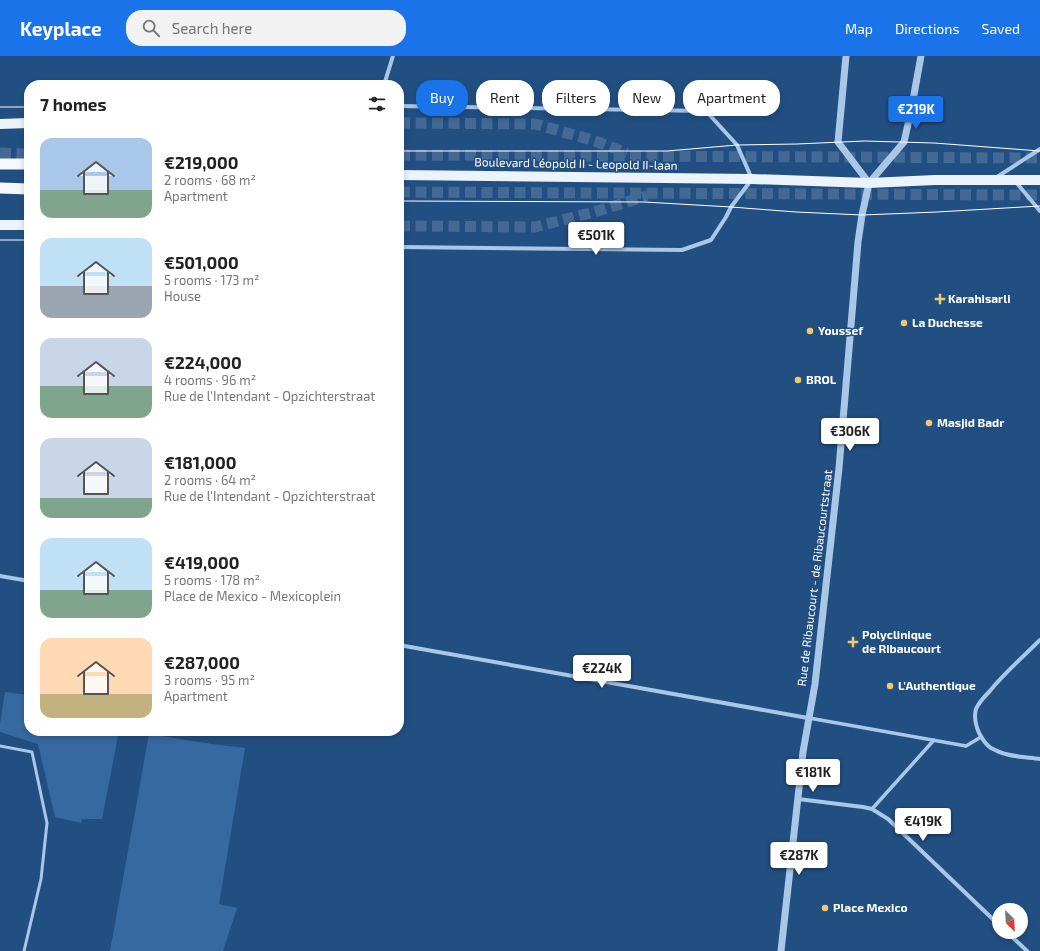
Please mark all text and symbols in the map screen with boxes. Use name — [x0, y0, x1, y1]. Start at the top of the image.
search box — [126, 10, 406, 46]
text: Keyplace — [20, 17, 102, 40]
icon: search — [140, 17, 162, 39]
text: Search here — [172, 19, 252, 37]
text: Map — [845, 20, 873, 37]
text: Directions — [895, 20, 960, 37]
text: Saved — [982, 20, 1020, 37]
chip: Buy — [416, 80, 468, 116]
chip: Rent — [476, 80, 534, 116]
chip: Filters — [542, 80, 610, 116]
chip: New — [618, 80, 675, 116]
chip: Apartment — [683, 80, 780, 116]
icon: filters — [366, 93, 388, 115]
text: 7 homes — [40, 94, 107, 114]
pin: €219K — [888, 96, 944, 130]
text: €219K — [897, 101, 935, 117]
text: €219,000 — [164, 152, 238, 172]
icon: home — [72, 154, 120, 202]
street label: Boulevard Léopold II - Leopold II-laan — [474, 154, 678, 172]
text: 2 rooms · 68 m² — [164, 172, 256, 188]
text: Apartment — [164, 188, 228, 204]
pin: €501K — [568, 222, 624, 256]
text: €501K — [577, 227, 615, 243]
text: €501,000 — [164, 252, 239, 272]
icon: home — [72, 254, 120, 302]
text: 5 rooms · 173 m² — [164, 272, 259, 288]
text: House — [164, 288, 201, 304]
place label: Karahisarli — [948, 291, 1011, 305]
marker: Karahisarli — [935, 294, 945, 304]
place label: La Duchesse — [912, 315, 983, 329]
marker: La Duchesse — [899, 318, 909, 328]
place label: Youssef — [818, 323, 864, 337]
marker: Youssef — [805, 326, 815, 336]
text: €224,000 — [164, 352, 242, 372]
icon: home — [72, 354, 120, 402]
text: 4 rooms · 96 m² — [164, 372, 256, 388]
place label: BROL — [806, 372, 837, 386]
marker: BROL — [793, 375, 803, 385]
text: Rue de l'Intendant - Opzichterstraat — [164, 388, 375, 404]
place label: Masjid Badr — [937, 415, 1004, 430]
pin: €306K — [822, 418, 878, 452]
marker: Masjid Badr — [924, 418, 934, 428]
text: €306K — [830, 423, 870, 439]
text: €181,000 — [164, 452, 237, 472]
icon: home — [72, 454, 120, 502]
street label: Rue de Ribaucourt - de Ribaucourtstraat — [794, 468, 834, 687]
text: 2 rooms · 64 m² — [164, 472, 256, 488]
text: Rue de l'Intendant - Opzichterstraat — [164, 488, 375, 504]
text: €419,000 — [164, 552, 239, 572]
icon: home — [72, 554, 120, 602]
text: 5 rooms · 178 m² — [164, 572, 260, 588]
text: Place de Mexico - Mexicoplein — [164, 588, 341, 604]
place label: Polyclinique de Ribaucourt — [862, 627, 941, 655]
marker: Polyclinique de Ribaucourt — [847, 636, 859, 648]
text: €287,000 — [164, 652, 240, 672]
icon: home — [72, 654, 120, 702]
pin: €224K — [574, 655, 630, 689]
text: €224K — [582, 660, 622, 676]
text: 3 rooms · 95 m² — [164, 672, 255, 688]
place label: L'Authentique — [898, 678, 976, 692]
marker: L'Authentique — [885, 681, 895, 691]
text: Apartment — [164, 688, 228, 704]
pin: €181K — [785, 759, 841, 793]
text: €181K — [795, 764, 831, 780]
pin: €419K — [895, 808, 951, 842]
text: €419K — [904, 813, 942, 829]
pin: €287K — [771, 842, 827, 876]
text: €287K — [779, 847, 819, 863]
place label: Place Mexico — [833, 900, 908, 914]
marker: Place Mexico — [820, 903, 830, 913]
north arrow — [992, 903, 1028, 939]
map controls — [992, 903, 1028, 939]

